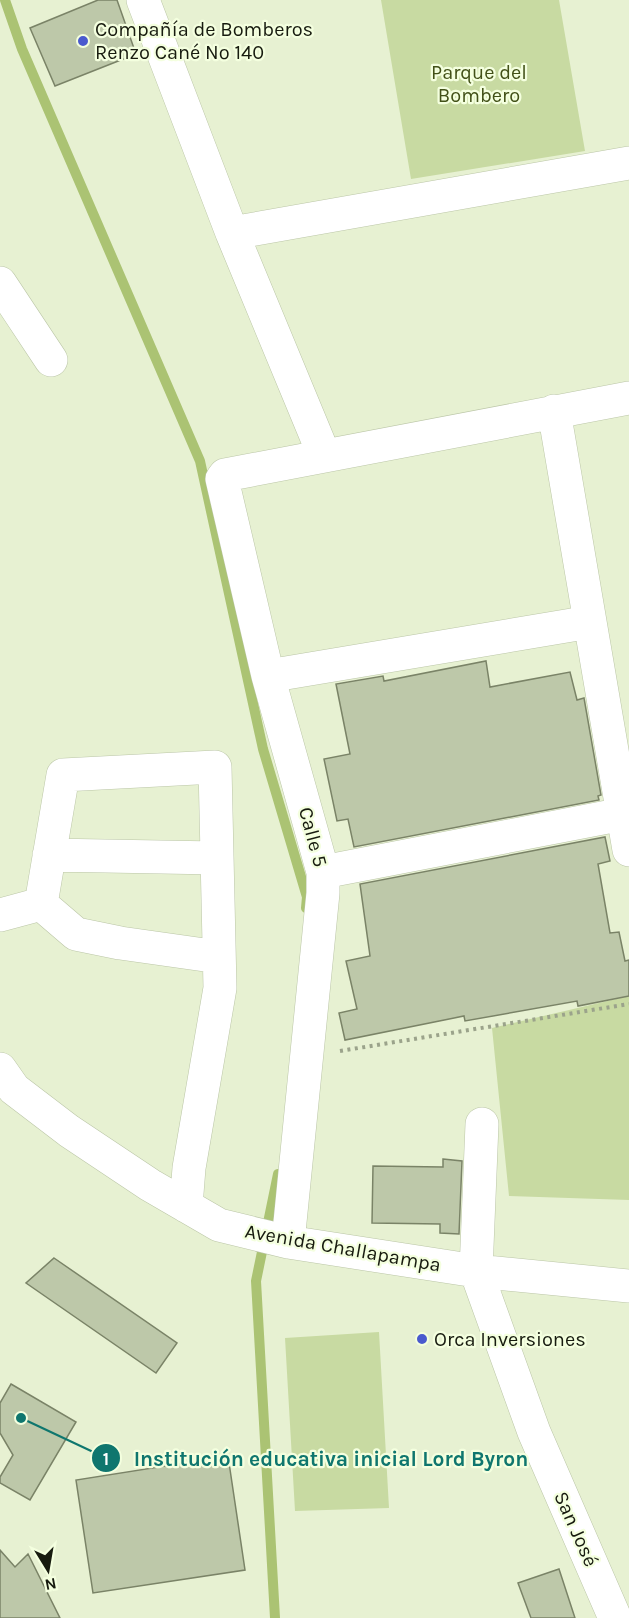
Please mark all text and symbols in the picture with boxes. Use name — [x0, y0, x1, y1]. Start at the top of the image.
place label: Compañía de Bomberos Renzo Cané Nº 140 — [95, 18, 313, 64]
marker: Compañía de Bomberos Renzo Cané Nº 140 — [76, 34, 90, 48]
park label: Parque del Bombero — [431, 61, 527, 107]
street label: Calle 5 — [294, 805, 332, 869]
street label: Avenida Challapampa — [243, 1219, 443, 1277]
place label: Orca Inversiones — [434, 1328, 586, 1351]
marker: Orca Inversiones — [415, 1332, 429, 1346]
callout: Institución educativa inicial Lord Byron — [91, 1439, 540, 1478]
text: Institución educativa inicial Lord Byron — [134, 1447, 528, 1471]
text: 1 — [103, 1448, 109, 1470]
street label: San José — [549, 1488, 603, 1570]
north arrow — [18, 1540, 78, 1600]
text: N — [43, 1574, 58, 1595]

